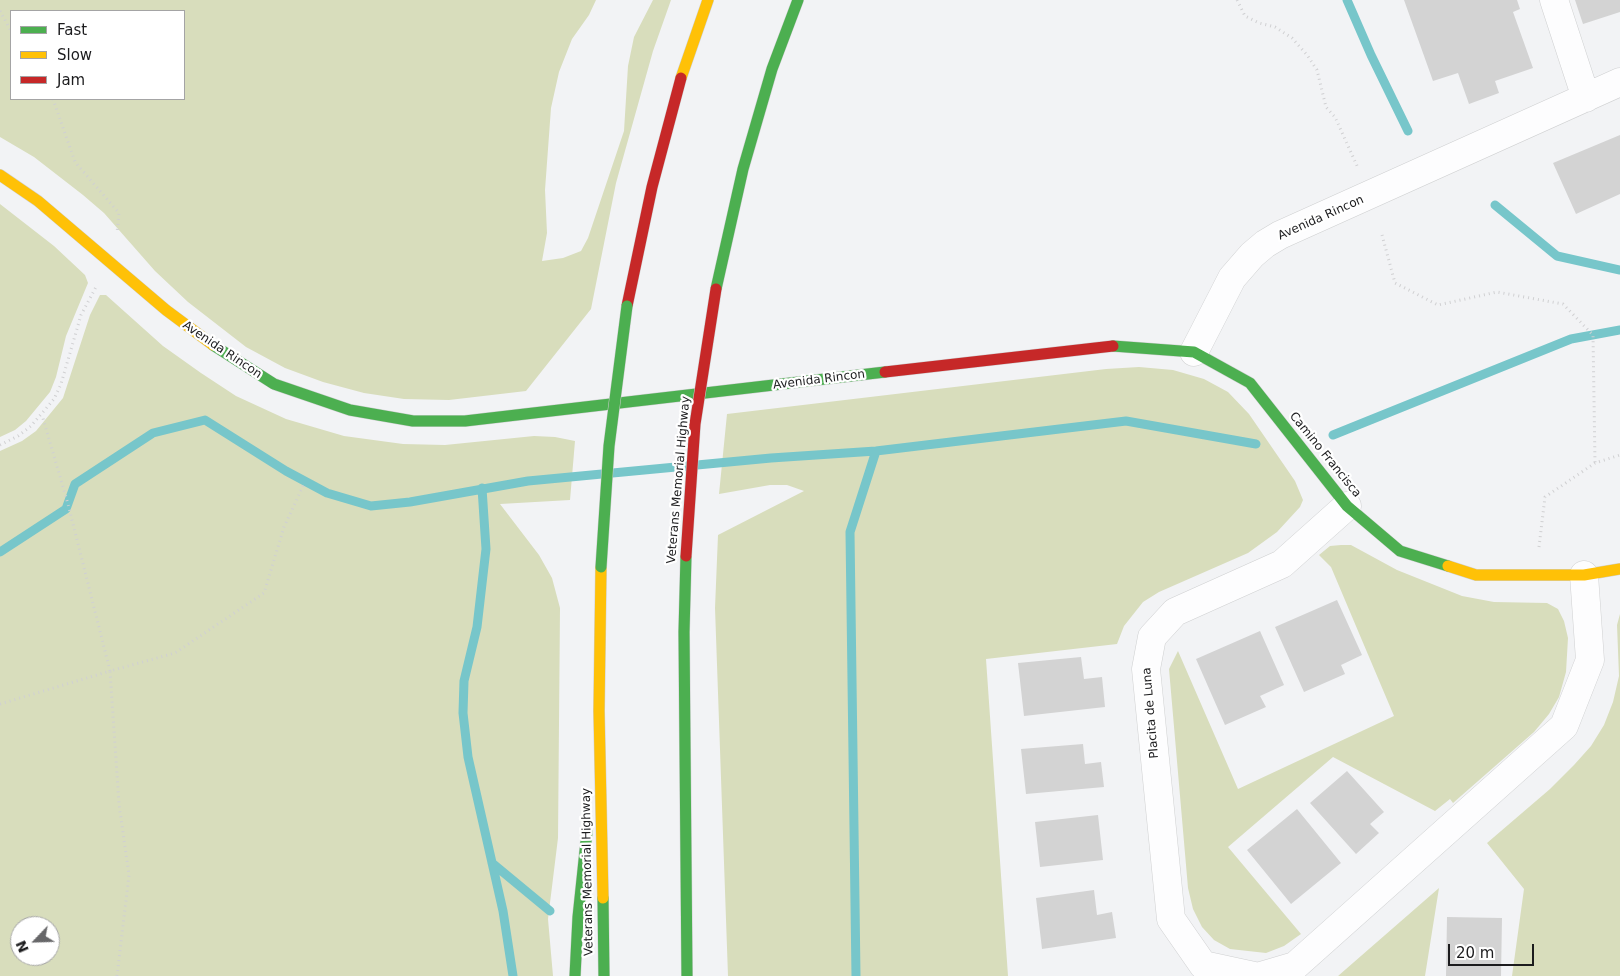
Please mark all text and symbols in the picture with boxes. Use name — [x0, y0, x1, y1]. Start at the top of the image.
legend — [10, 10, 185, 100]
text: Fast — [57, 21, 87, 39]
text: Slow — [57, 46, 92, 64]
text: Jam — [57, 71, 85, 89]
street label: Avenida Rincon — [1276, 193, 1366, 243]
street label: Avenida Rincon — [180, 318, 264, 382]
street label: Avenida Rincon — [772, 367, 866, 393]
street label: Veterans Memorial Highway — [665, 396, 693, 564]
street label: Camino Francisca — [1286, 409, 1364, 501]
street label: Placita de Luna — [1140, 667, 1162, 759]
street label: Veterans Memorial Highway — [579, 788, 597, 956]
north arrow — [10, 916, 60, 966]
scale bar — [1450, 934, 1536, 966]
text: N — [13, 938, 32, 955]
text: 20 m — [1456, 944, 1494, 962]

